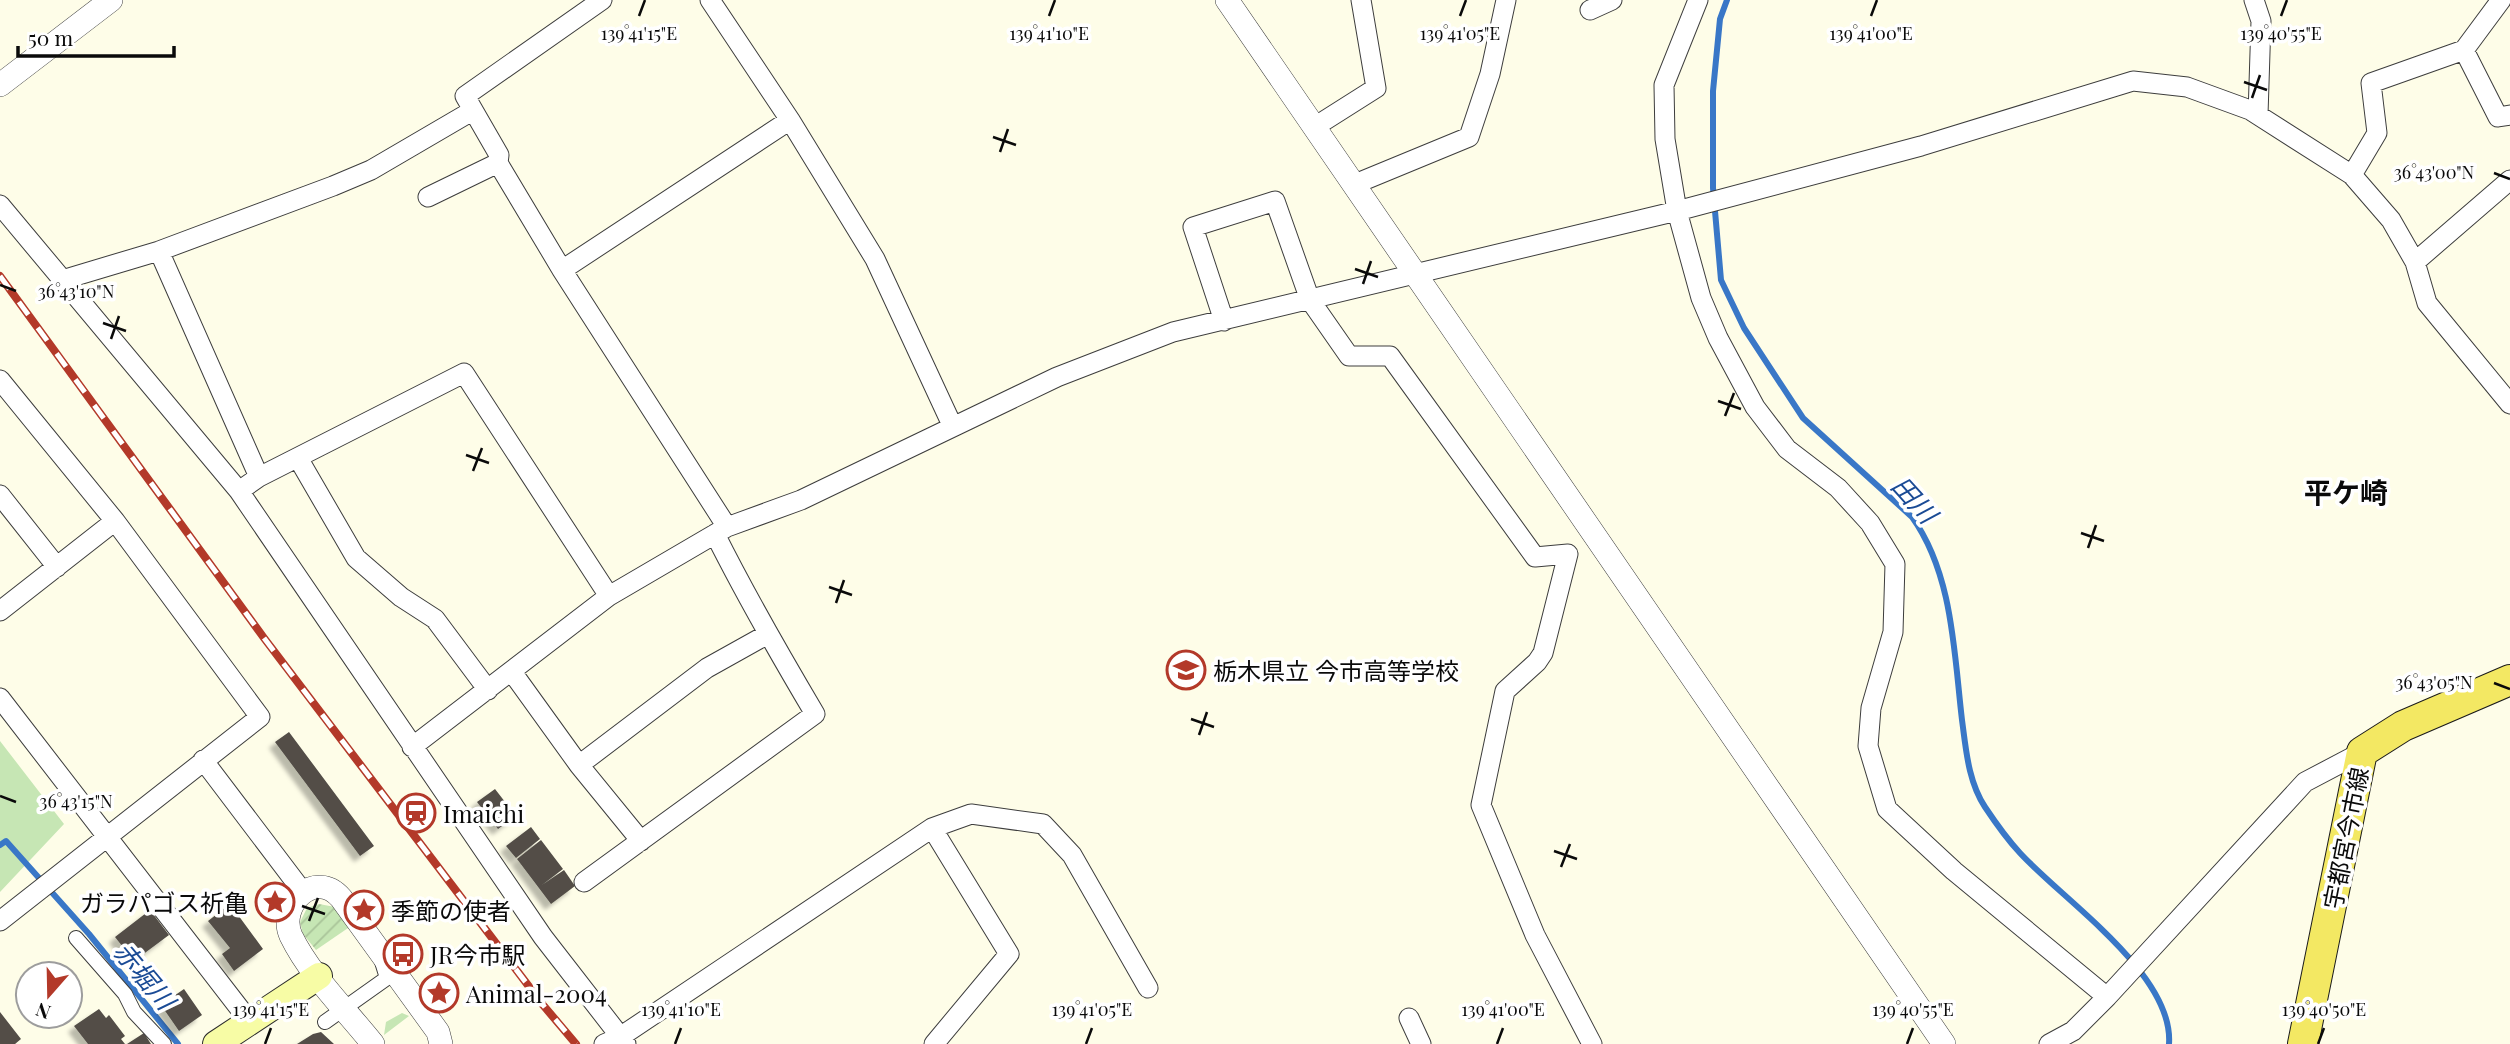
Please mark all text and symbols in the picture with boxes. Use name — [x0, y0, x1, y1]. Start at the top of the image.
scale bar — [18, 14, 173, 58]
text: 139°41'15"E — [601, 21, 677, 45]
text: 139°41'10"E — [1009, 21, 1089, 45]
text: 139°41'05"E — [1420, 21, 1500, 45]
text: 139°41'00"E — [1829, 21, 1913, 45]
text: 139°40'55"E — [2240, 21, 2322, 45]
text: 50 m — [28, 23, 74, 51]
text: 36°43'00"N — [2394, 160, 2475, 184]
text: 36°43'10"N — [38, 279, 115, 303]
water label: 田川 — [1885, 468, 1947, 532]
district label: 平ケ崎 — [2304, 473, 2388, 510]
school or university icon: 栃木県立 今市高等学校 — [1165, 649, 1207, 691]
place label: 栃木県立 今市高等学校 — [1213, 654, 1459, 686]
text: 36°43'05"N — [2395, 670, 2473, 694]
street label: 宇都宮今市線 — [2316, 764, 2374, 912]
text: 36°43'15"N — [39, 789, 113, 813]
station icon: Imaichi — [395, 792, 437, 834]
place label: Imaichi — [443, 797, 524, 829]
place icon: ガラパゴス祈亀 — [254, 881, 296, 923]
place label: ガラパゴス祈亀 — [80, 886, 248, 918]
place icon: 季節の使者 — [343, 889, 385, 931]
place label: 季節の使者 — [391, 894, 511, 926]
bus stop icon: JR今市駅 — [382, 933, 424, 975]
water label: 赤堀川 — [107, 934, 185, 1018]
place label: JR今市駅 — [429, 938, 525, 970]
north arrow — [14, 960, 84, 1030]
place icon: Animal-2004 — [418, 972, 460, 1014]
place label: Animal-2004 — [465, 977, 607, 1009]
text: N — [32, 997, 54, 1026]
text: 139°41'15"E — [233, 997, 309, 1021]
text: 139°41'10"E — [641, 997, 721, 1021]
text: 139°41'05"E — [1052, 997, 1132, 1021]
text: 139°41'00"E — [1461, 997, 1545, 1021]
text: 139°40'55"E — [1872, 997, 1954, 1021]
text: 139°40'50"E — [2282, 997, 2366, 1021]

